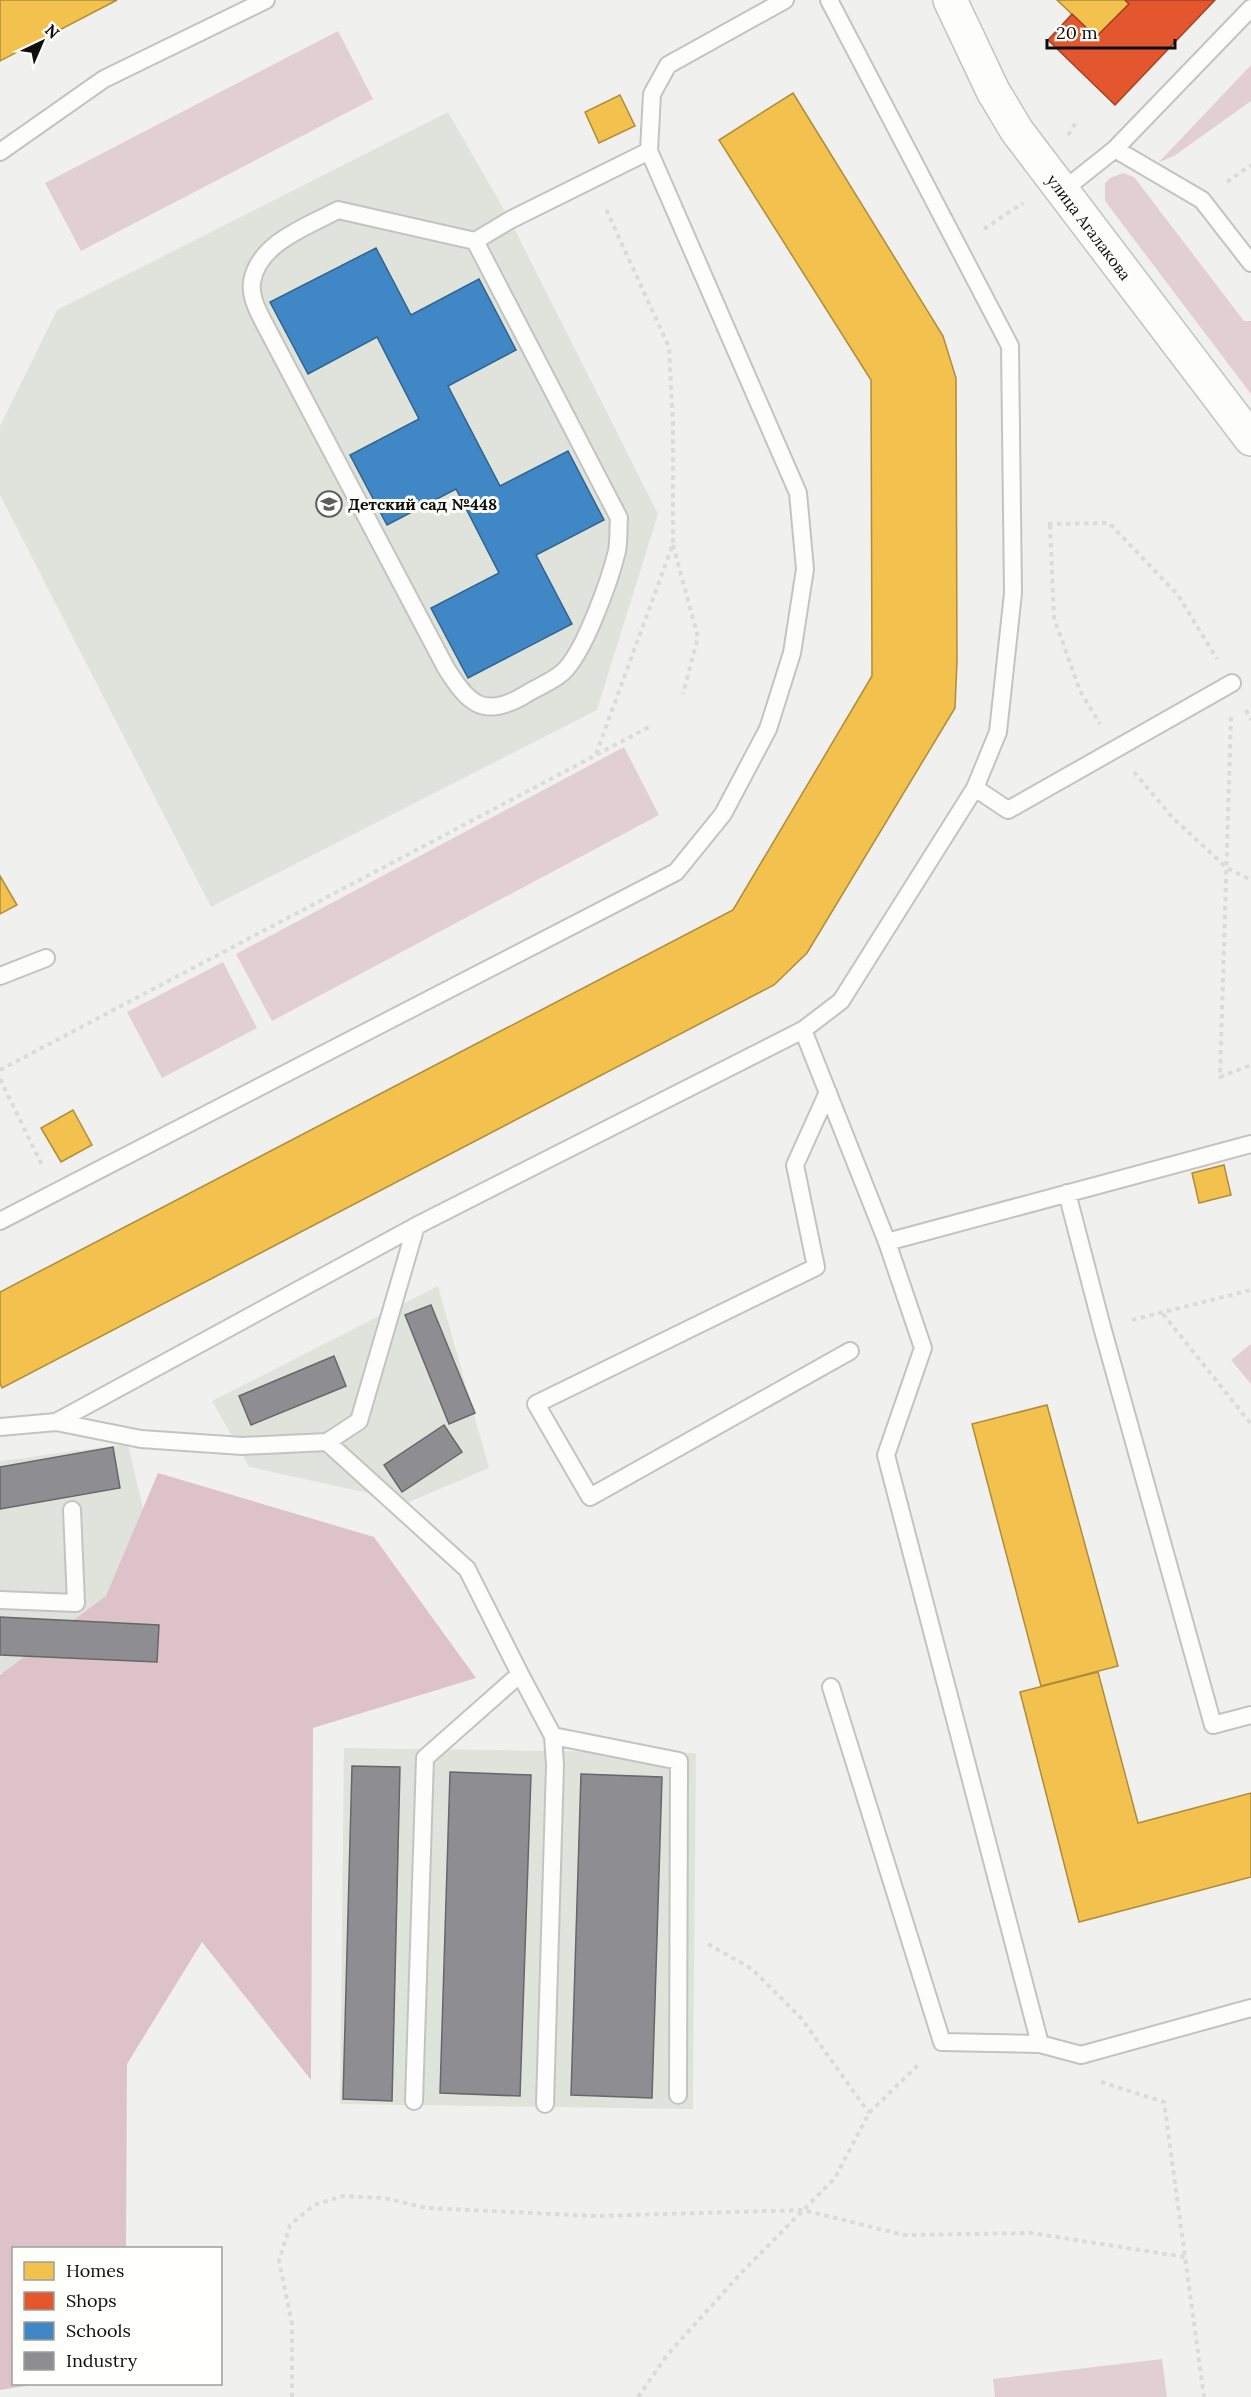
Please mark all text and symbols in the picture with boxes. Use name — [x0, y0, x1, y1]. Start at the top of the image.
north arrow — [12, 12, 72, 72]
scale bar — [1047, 12, 1174, 50]
text: N — [41, 20, 64, 43]
text: 20 m — [1056, 21, 1098, 44]
street label: улица Агалакова — [1043, 170, 1135, 284]
school or university icon: Детский сад №448 — [314, 489, 344, 519]
place label: Детский сад №448 — [348, 494, 497, 514]
legend — [12, 2247, 222, 2385]
text: Homes — [66, 2259, 124, 2282]
text: Shops — [66, 2289, 117, 2312]
text: Schools — [66, 2319, 131, 2342]
text: Industry — [66, 2349, 138, 2372]

